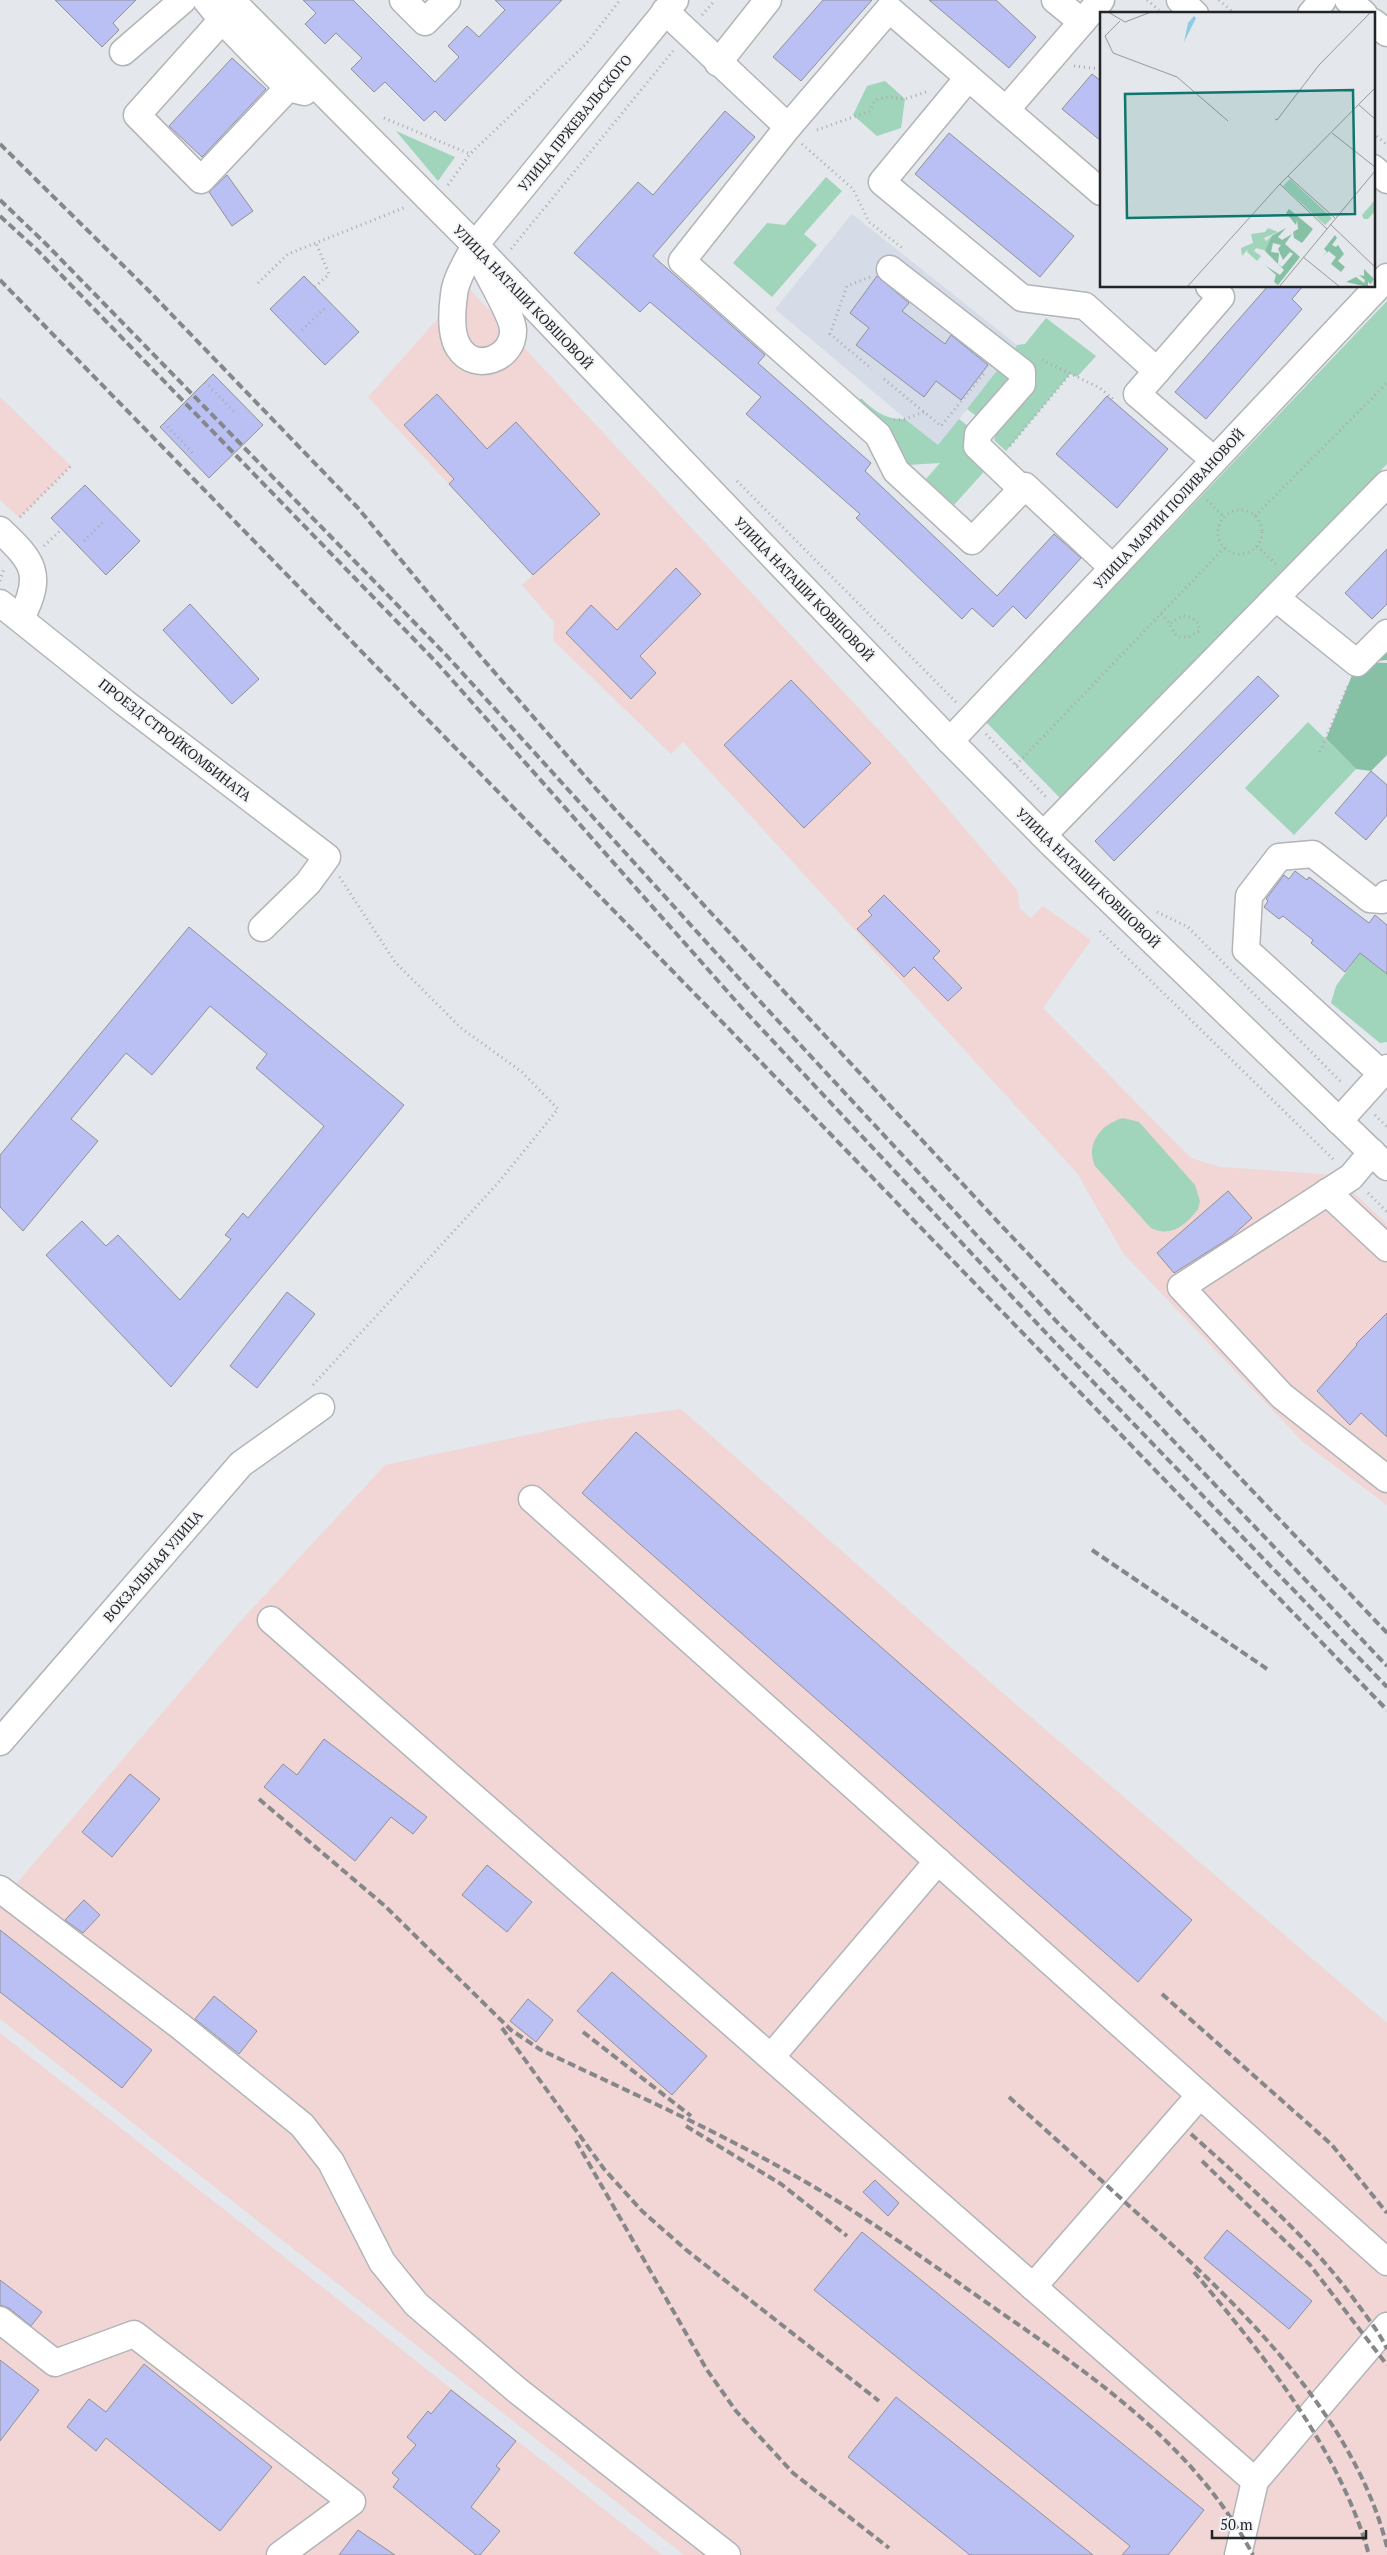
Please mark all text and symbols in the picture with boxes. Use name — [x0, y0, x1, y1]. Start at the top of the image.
inset map — [1100, 12, 1374, 288]
street label: УЛИЦА ПРЖЕВАЛЬСКОГО — [513, 50, 636, 195]
street label: УЛИЦА НАТАШИ КОВШОВОЙ — [449, 220, 598, 373]
street label: УЛИЦА МАРИИ ПОЛИВАНОВОЙ — [1089, 424, 1248, 593]
street label: УЛИЦА НАТАШИ КОВШОВОЙ — [730, 512, 879, 665]
street label: ПРОЕЗД СТРОЙКОМБИНАТА — [95, 674, 256, 806]
street label: УЛИЦА НАТАШИ КОВШОВОЙ — [1012, 803, 1165, 952]
street label: ВОКЗАЛЬНАЯ УЛИЦА — [99, 1505, 207, 1626]
scale bar — [1212, 2508, 1366, 2540]
text: 50 m — [1220, 2514, 1253, 2534]

